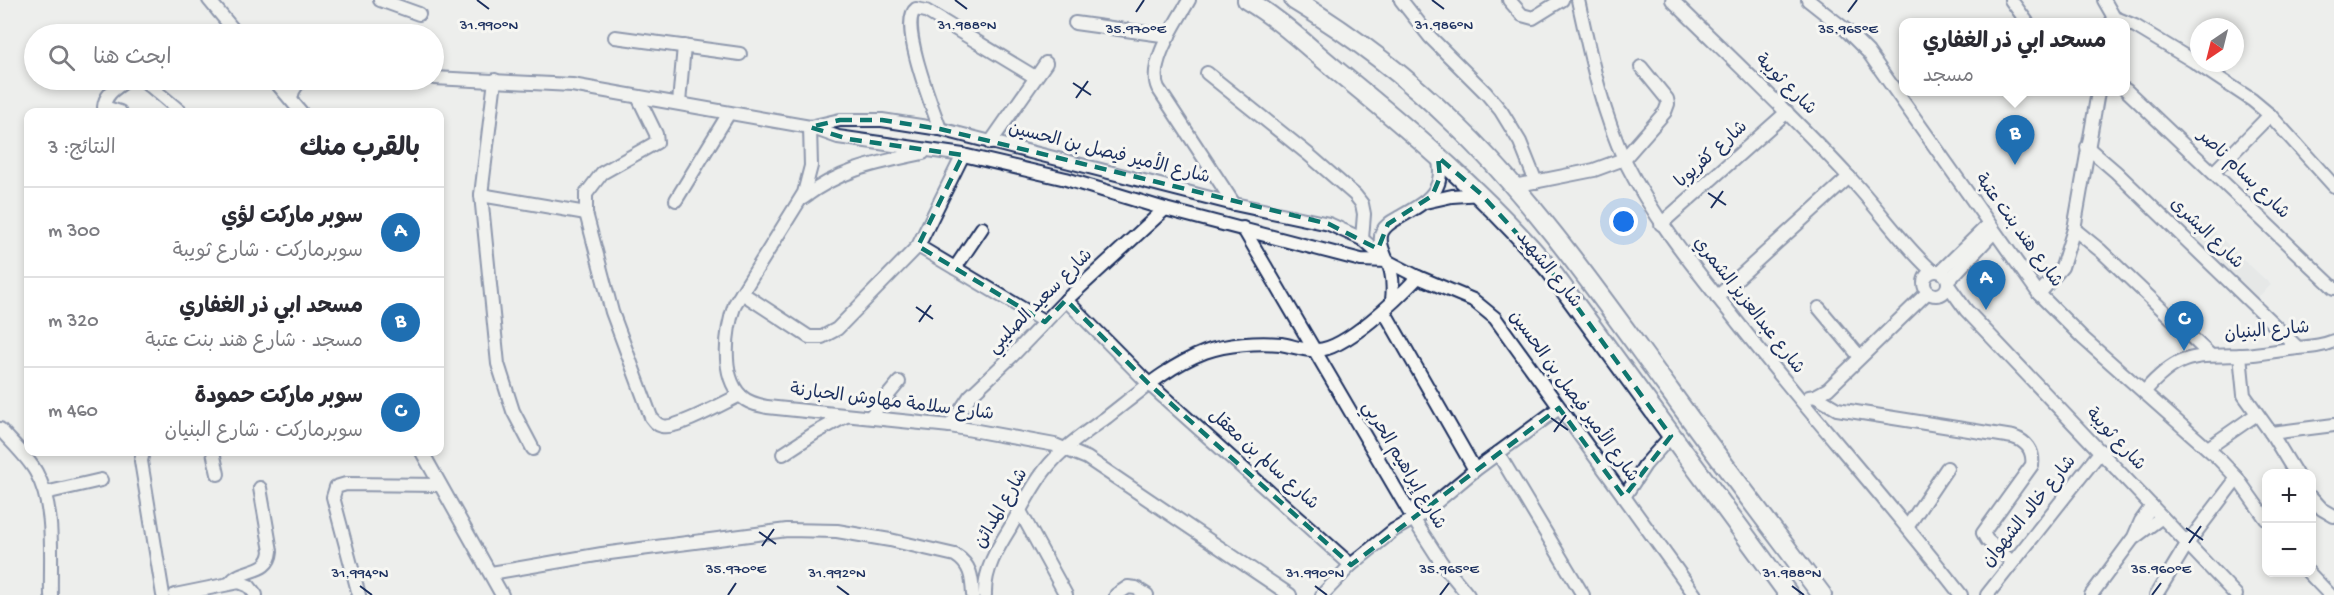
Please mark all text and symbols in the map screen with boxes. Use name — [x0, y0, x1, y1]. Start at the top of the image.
text: 31.990°N — [459, 17, 519, 35]
text: 31.988°N — [936, 17, 997, 35]
text: 31.986°N — [1414, 17, 1473, 35]
popup — [1899, 18, 2130, 96]
north arrow — [2190, 18, 2244, 72]
text: 35.970°E — [1105, 21, 1167, 39]
text: 35.965°E — [1817, 21, 1878, 39]
search box — [24, 24, 444, 90]
text: مسحد ابي ذر الغفاري — [1923, 30, 2106, 56]
icon: search — [45, 41, 78, 74]
text: ابحث هنا — [93, 46, 172, 72]
street label: شارع ثويبة — [1750, 50, 1820, 120]
text: مسجد — [1923, 66, 1974, 89]
street label: شارع الأمير فيصل بن الحسين — [1006, 115, 1213, 189]
pin: B — [1996, 116, 2034, 165]
street label: شارع كفريوبا — [1671, 117, 1753, 193]
street label: شارع بسام ناصر — [2191, 125, 2293, 225]
text: بالقرب منك — [300, 135, 420, 166]
text: النتائج: 3 — [48, 138, 116, 161]
street label: شارع هند بنت عتبة — [1970, 170, 2066, 292]
street label: شارع البشرى — [2165, 194, 2247, 274]
text: سوبر ماركت لؤي — [221, 205, 363, 231]
your location — [1609, 207, 1638, 236]
text: 300 m — [48, 221, 100, 244]
text: A — [395, 221, 406, 244]
street label: شارع الشهيد — [1511, 227, 1585, 313]
street label: شارع عبدالعزيز الشمري — [1688, 233, 1808, 379]
text: سوبرماركت · شارع ثويبة — [173, 241, 363, 264]
street label: شارع سعيد الصليبي — [984, 245, 1100, 361]
pin: A — [1966, 260, 2006, 310]
text: مسحد ابي ذر الغفاري — [179, 295, 363, 321]
pin: C — [2164, 302, 2204, 351]
street label: شارع الأمير فيصل بن الحسين — [1504, 305, 1646, 487]
text: 320 m — [48, 311, 99, 334]
text: B — [395, 311, 406, 334]
street label: شارع البنيان — [2224, 318, 2310, 346]
text: مسجد · شارع هند بنت عتبة — [145, 331, 363, 354]
street label: شارع سلامة مهاوش الحبارنة — [789, 380, 995, 426]
text: سوبر ماركت حمودة — [194, 385, 363, 411]
street label: شارع إبراهيم الحربي — [1354, 398, 1450, 535]
text: 460 m — [48, 401, 98, 424]
text: C — [395, 401, 406, 424]
street label: شارع ثويبة — [2081, 404, 2149, 476]
street label: شارع سالم بن معقل — [1203, 405, 1322, 516]
text: سوبرماركت · شارع البنيان — [165, 421, 363, 444]
street label: شارع خالد الشهوان — [1979, 452, 2081, 572]
street label: شارع المدائن — [971, 465, 1033, 553]
map controls — [2262, 469, 2316, 577]
button: + — [2262, 469, 2316, 523]
button: − — [2262, 523, 2316, 577]
text: 35.970°E — [705, 561, 767, 579]
text: 35.965°E — [1418, 561, 1479, 579]
text: 35.960°E — [2130, 561, 2192, 579]
text: 31.994°N — [330, 565, 389, 583]
text: 31.992°N — [807, 565, 866, 583]
text: 31.990°N — [1285, 565, 1345, 583]
text: 31.988°N — [1761, 565, 1822, 583]

